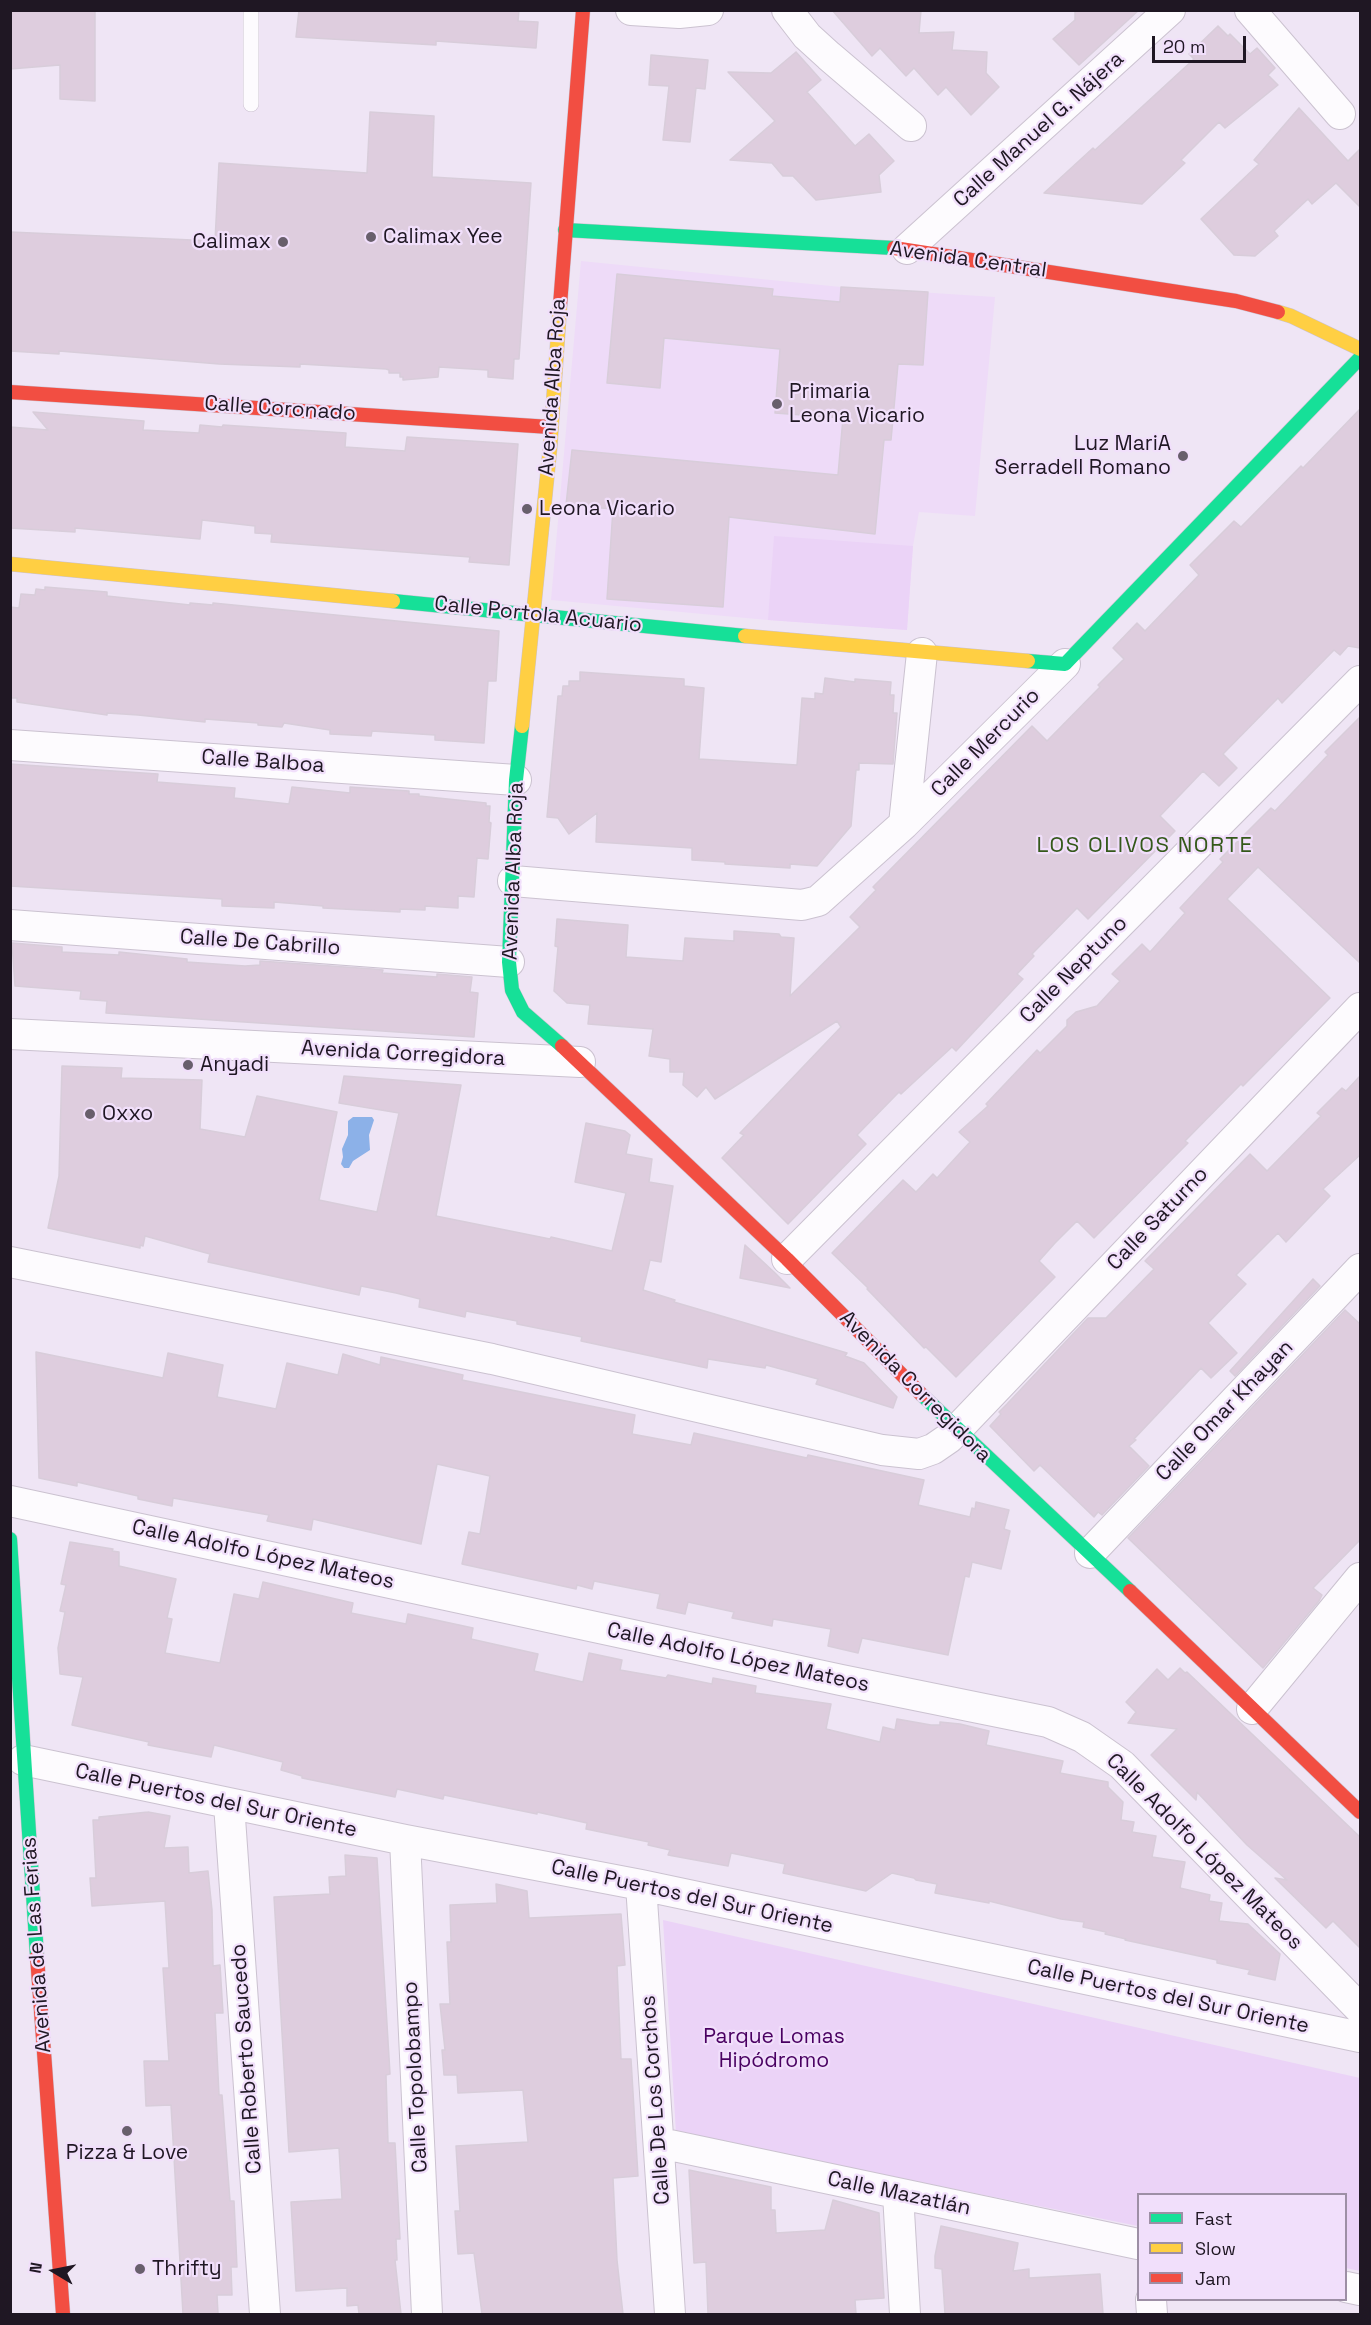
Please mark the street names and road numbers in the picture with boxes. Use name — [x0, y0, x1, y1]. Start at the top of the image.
street label: Calle Manuel G. Nájera — [949, 47, 1129, 213]
street label: Avenida Central — [888, 237, 1048, 283]
street label: Avenida Alba Roja — [534, 297, 572, 477]
street label: Calle Coronado — [203, 391, 357, 427]
street label: Calle Portola Acuario — [433, 592, 643, 638]
street label: Calle Mercurio — [926, 683, 1046, 803]
street label: Calle Balboa — [201, 745, 325, 779]
street label: Avenida Alba Roja — [498, 782, 530, 960]
street label: Calle Neptuno — [1015, 911, 1133, 1029]
street label: Calle De Cabrillo — [179, 925, 341, 961]
street label: Avenida Corregidora — [300, 1036, 506, 1072]
street label: Calle Saturno — [1102, 1162, 1214, 1276]
street label: Avenida Corregidora — [834, 1306, 996, 1468]
street label: Calle Omar Khayan — [1151, 1335, 1299, 1487]
street label: Calle Adolfo López Mateos — [130, 1515, 396, 1595]
street label: Calle Adolfo López Mateos — [605, 1618, 871, 1698]
street label: Calle Adolfo López Mateos — [1101, 1749, 1307, 1955]
street label: Calle Puertos del Sur Oriente — [73, 1759, 359, 1843]
street label: Avenida de Las Ferias — [17, 1836, 57, 2054]
street label: Calle Puertos del Sur Oriente — [549, 1855, 835, 1939]
street label: Calle Roberto Saucedo — [226, 1943, 268, 2175]
street label: Calle Puertos del Sur Oriente — [1025, 1955, 1311, 2039]
street label: Calle Topolobampo — [398, 1981, 434, 2173]
street label: Calle De Los Corchos — [636, 1995, 676, 2205]
street label: Calle Mazatlán — [825, 2167, 973, 2221]

